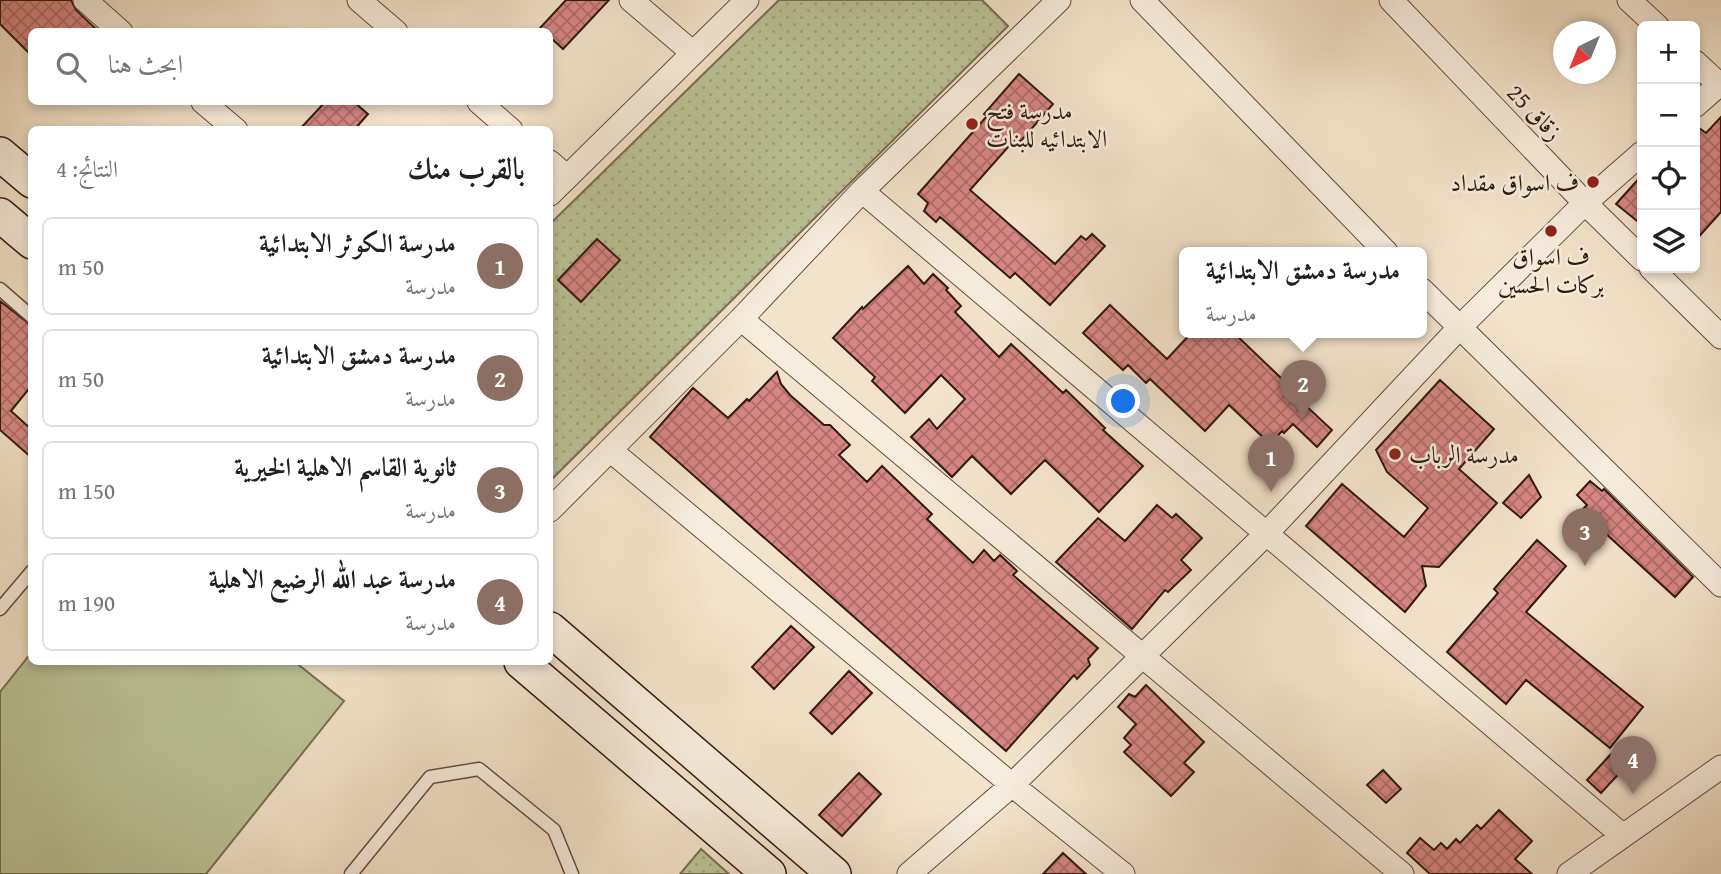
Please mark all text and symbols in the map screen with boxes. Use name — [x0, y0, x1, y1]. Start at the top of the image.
north arrow — [1553, 21, 1616, 84]
map controls — [1637, 21, 1700, 273]
button: + — [1637, 21, 1700, 84]
search box — [28, 28, 553, 105]
text: ابحث هنا — [108, 44, 183, 83]
icon: search — [52, 48, 90, 86]
street label: زقاق 25 — [1499, 76, 1571, 148]
button: − — [1637, 84, 1700, 147]
place label: مدرسة فتح الابتدائيه للبنات — [986, 93, 1107, 156]
marker: مدرسة فتح الابتدائيه للبنات — [964, 116, 980, 132]
text: بالقرب منك — [408, 146, 525, 190]
button: locate — [1637, 147, 1700, 210]
text: النتائج: 4 — [56, 152, 118, 185]
place label: ف اسواق مقداد — [1450, 165, 1579, 200]
marker: ف اسواق مقداد — [1585, 174, 1601, 190]
button: layers — [1637, 210, 1700, 273]
text: مدرسة الكوثر الابتدائية — [259, 223, 456, 262]
marker: ف اسواق بركات الحسين — [1543, 223, 1559, 239]
place label: ف اسواق بركات الحسين — [1498, 239, 1604, 302]
popup — [1179, 247, 1427, 338]
text: 50 m — [58, 250, 104, 283]
text: 1 — [494, 250, 506, 283]
text: مدرسة دمشق الابتدائية — [1206, 250, 1400, 289]
text: مدرسة — [405, 269, 456, 302]
text: مدرسة — [1206, 296, 1257, 329]
text: مدرسة دمشق الابتدائية — [262, 335, 456, 374]
pin: 2 — [1280, 360, 1326, 418]
text: 50 m — [58, 362, 104, 395]
text: 2 — [494, 362, 506, 395]
text: مدرسة — [405, 381, 456, 414]
your location — [1106, 384, 1140, 418]
pin: 1 — [1248, 434, 1294, 492]
place label: مدرسة الرباب — [1409, 437, 1519, 472]
marker: مدرسة الرباب — [1387, 446, 1403, 462]
text: ثانوية القاسم الاهلية الخيرية — [234, 447, 456, 486]
text: 150 m — [58, 474, 115, 507]
text: 3 — [494, 474, 506, 507]
text: مدرسة — [405, 493, 456, 526]
pin: 3 — [1562, 508, 1608, 566]
text: مدرسة عبد الله الرضيع الاهلية — [208, 559, 456, 598]
text: 190 m — [58, 586, 115, 619]
text: 4 — [494, 586, 506, 619]
text: مدرسة — [405, 605, 456, 638]
pin: 4 — [1610, 736, 1656, 794]

